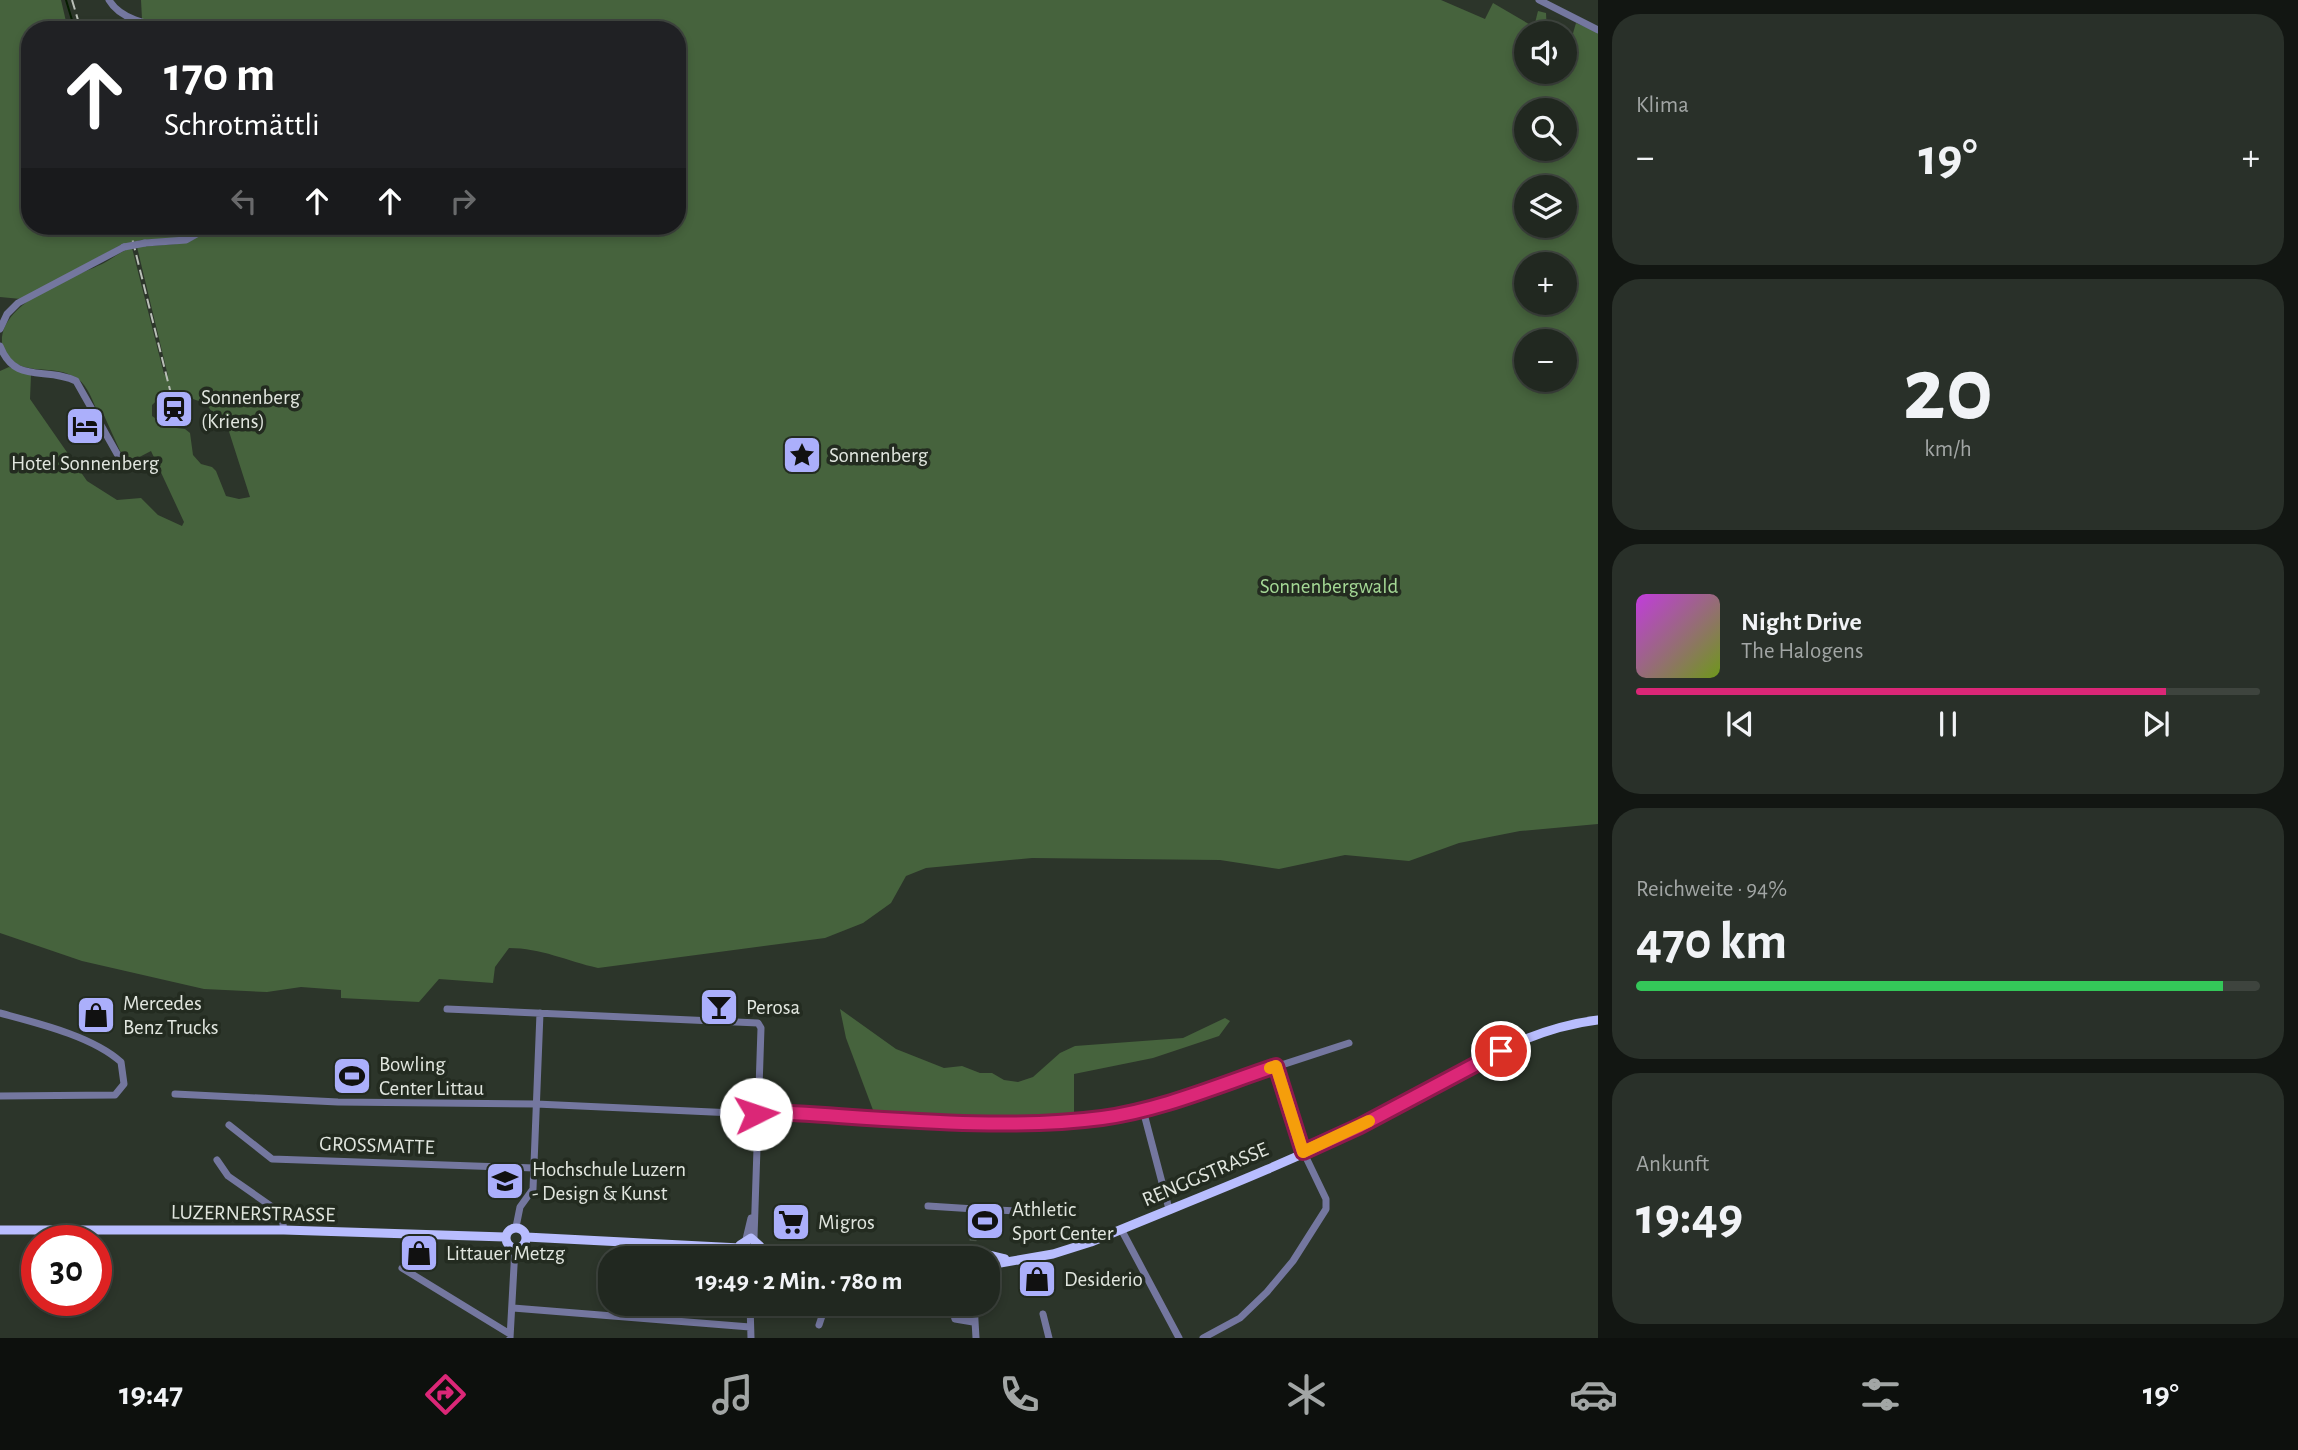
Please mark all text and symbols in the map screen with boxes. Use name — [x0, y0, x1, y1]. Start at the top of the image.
map controls — [1514, 21, 1577, 392]
button: sound — [1514, 21, 1577, 84]
icon: ahead — [49, 49, 140, 140]
text: 170 m — [164, 51, 275, 100]
text: Klima — [1636, 94, 1689, 117]
button: search — [1514, 98, 1577, 161]
text: Schrotmättli — [164, 109, 320, 141]
text: 19° — [1918, 132, 1978, 184]
text: − — [1636, 139, 1654, 177]
text: + — [2242, 139, 2260, 177]
button: layers — [1514, 175, 1577, 238]
icon: left — [225, 182, 263, 220]
icon: ahead — [298, 182, 336, 220]
icon: ahead — [371, 182, 409, 220]
icon: right — [444, 182, 482, 220]
button: + — [1514, 252, 1577, 315]
button: − — [1514, 329, 1577, 392]
text: 20 — [1903, 345, 1993, 436]
place label: Sonnenberg (Kriens) — [201, 387, 301, 432]
station icon: Sonnenberg (Kriens) — [153, 388, 195, 430]
hotel icon: Hotel Sonnenberg — [64, 405, 106, 447]
place icon: Sonnenberg — [781, 434, 823, 476]
text: km/h — [1924, 438, 1972, 461]
place label: Sonnenberg — [829, 445, 929, 466]
place label: Hotel Sonnenberg — [11, 453, 160, 474]
park label: Sonnenbergwald — [1260, 576, 1398, 597]
text: Night Drive — [1741, 609, 1862, 635]
text: The Halogens — [1741, 640, 1863, 663]
icon: previous — [1721, 705, 1759, 743]
icon: pause — [1929, 705, 1967, 743]
icon: next — [2137, 705, 2175, 743]
text: Reichweite · 94% — [1636, 878, 1787, 901]
text: 470 km — [1636, 916, 1787, 968]
bar icon: Perosa — [698, 986, 740, 1028]
place label: Mercedes Benz Trucks — [123, 993, 219, 1038]
shop icon: Mercedes Benz Trucks — [75, 994, 117, 1036]
place label: Perosa — [746, 997, 801, 1018]
pin — [1471, 1021, 1531, 1081]
icon: arrive — [1482, 1032, 1520, 1070]
place label: Bowling Center Littau — [379, 1054, 484, 1099]
sports icon: Bowling Center Littau — [331, 1055, 373, 1097]
position arrow — [719, 1077, 793, 1151]
street label: GROSSMATTE — [319, 1133, 435, 1158]
street label: RENGGSTRASSE — [1139, 1139, 1271, 1210]
text: Ankunft — [1636, 1153, 1709, 1176]
place label: Hochschule Luzern - Design & Kunst — [532, 1159, 686, 1204]
school or university icon: Hochschule Luzern - Design & Kunst — [484, 1160, 526, 1202]
text: 19:49 — [1636, 1191, 1743, 1243]
place label: Athletic Sport Center — [1012, 1199, 1114, 1244]
sports icon: Athletic Sport Center — [964, 1200, 1006, 1242]
supermarket icon: Migros — [770, 1201, 812, 1243]
street label: LUZERNERSTRASSE — [171, 1202, 335, 1225]
place label: Migros — [818, 1212, 875, 1233]
speed limit sign: 30 — [21, 1225, 112, 1316]
shop icon: Littauer Metzg — [398, 1232, 440, 1274]
place label: Littauer Metzg — [446, 1243, 566, 1264]
shop icon: Desiderio — [1016, 1258, 1058, 1300]
text: 19:49 · 2 Min. · 780 m — [695, 1268, 903, 1294]
place label: Desiderio — [1064, 1269, 1143, 1290]
icon: directions — [421, 1370, 470, 1419]
icon: music — [708, 1370, 757, 1419]
icon: phone — [995, 1370, 1044, 1419]
icon: climate — [1282, 1370, 1331, 1419]
icon: car — [1569, 1370, 1618, 1419]
icon: filters — [1856, 1370, 1905, 1419]
text: 19:47 — [119, 1378, 183, 1410]
text: 19° — [2143, 1378, 2179, 1410]

